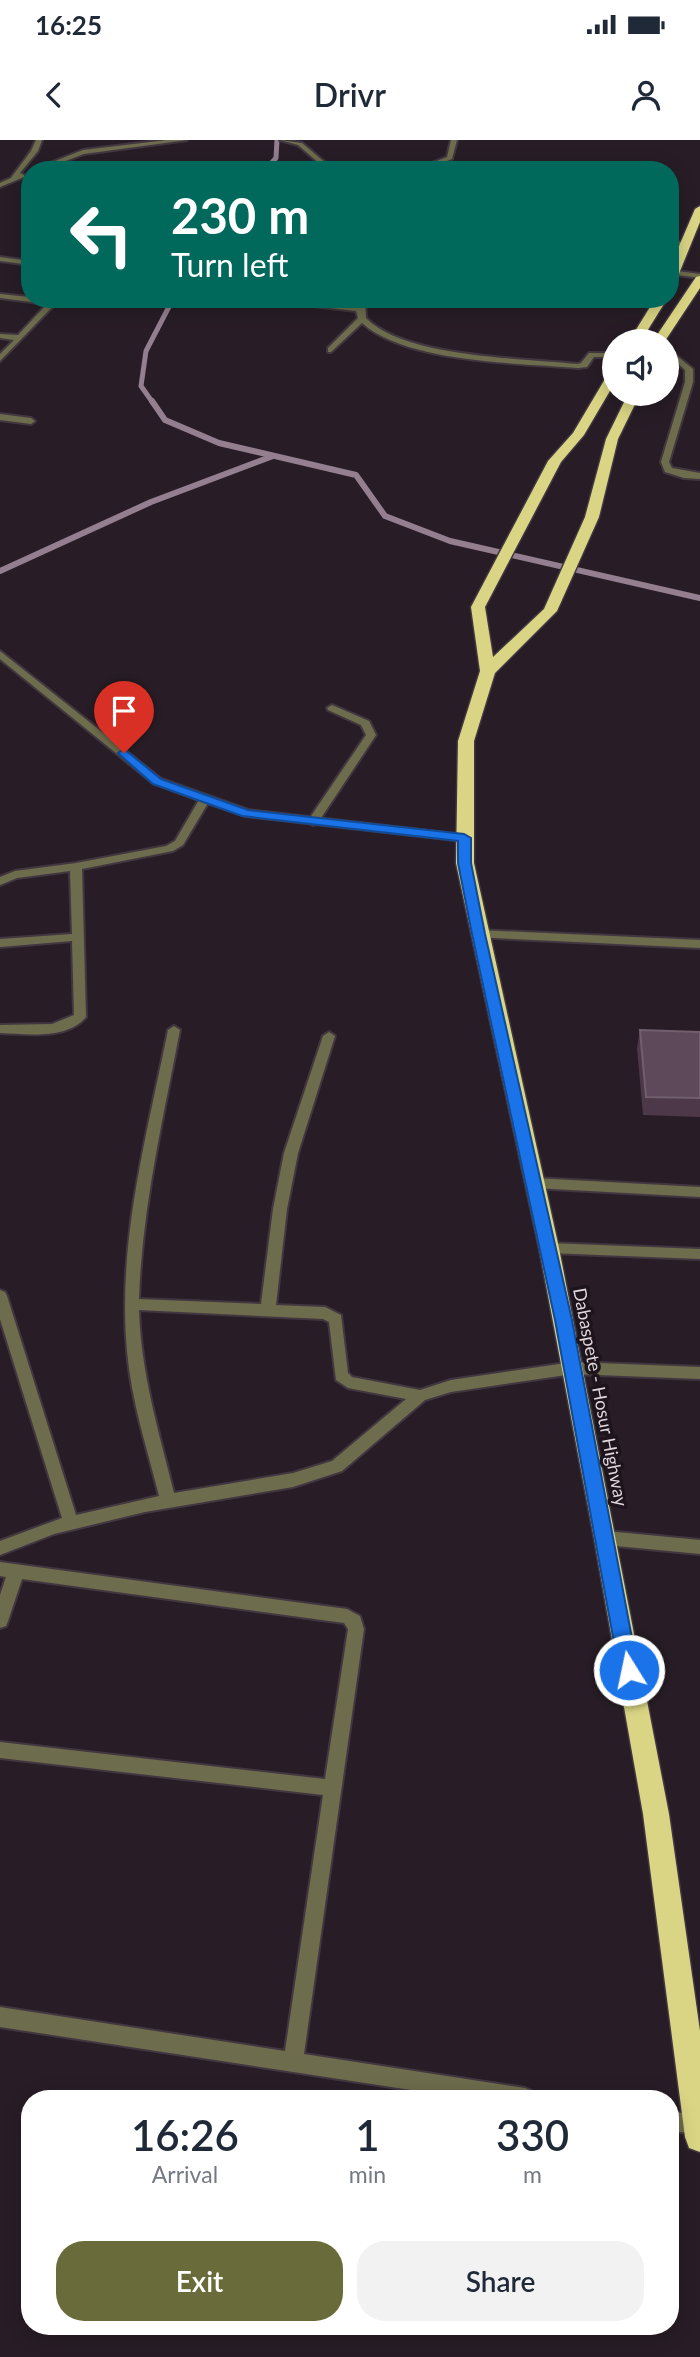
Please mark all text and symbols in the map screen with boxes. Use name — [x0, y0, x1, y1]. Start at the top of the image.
text: 16:25 — [35, 9, 102, 41]
text: Drivr — [314, 75, 386, 114]
icon: back — [35, 76, 73, 114]
icon: person — [627, 76, 665, 114]
text: 230 m — [171, 186, 309, 244]
icon: left — [56, 189, 147, 280]
text: Turn left — [171, 245, 288, 284]
map controls — [602, 329, 679, 406]
button: sound — [602, 329, 679, 406]
pin — [94, 681, 154, 753]
icon: arrive — [105, 692, 143, 730]
street label: Dabaspete - Hosur Highway — [569, 1286, 633, 1509]
position arrow — [592, 1633, 666, 1707]
text: 16:26 — [131, 2110, 239, 2160]
text: 1 — [355, 2110, 380, 2160]
text: 330 — [496, 2110, 569, 2160]
text: Arrival — [152, 2160, 218, 2188]
text: min — [349, 2160, 386, 2188]
text: m — [523, 2160, 542, 2188]
button: Exit — [56, 2241, 343, 2321]
button: Share — [357, 2241, 644, 2321]

